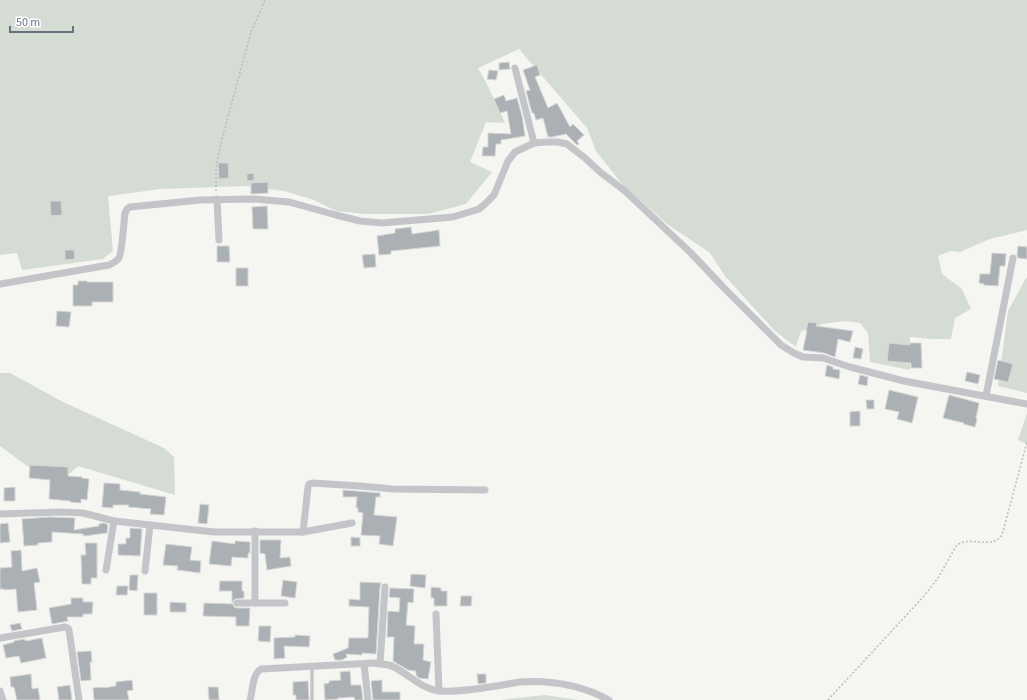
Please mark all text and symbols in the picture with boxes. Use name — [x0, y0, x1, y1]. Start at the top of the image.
scale bar — [10, 8, 73, 34]
text: 50 m — [16, 14, 40, 31]

